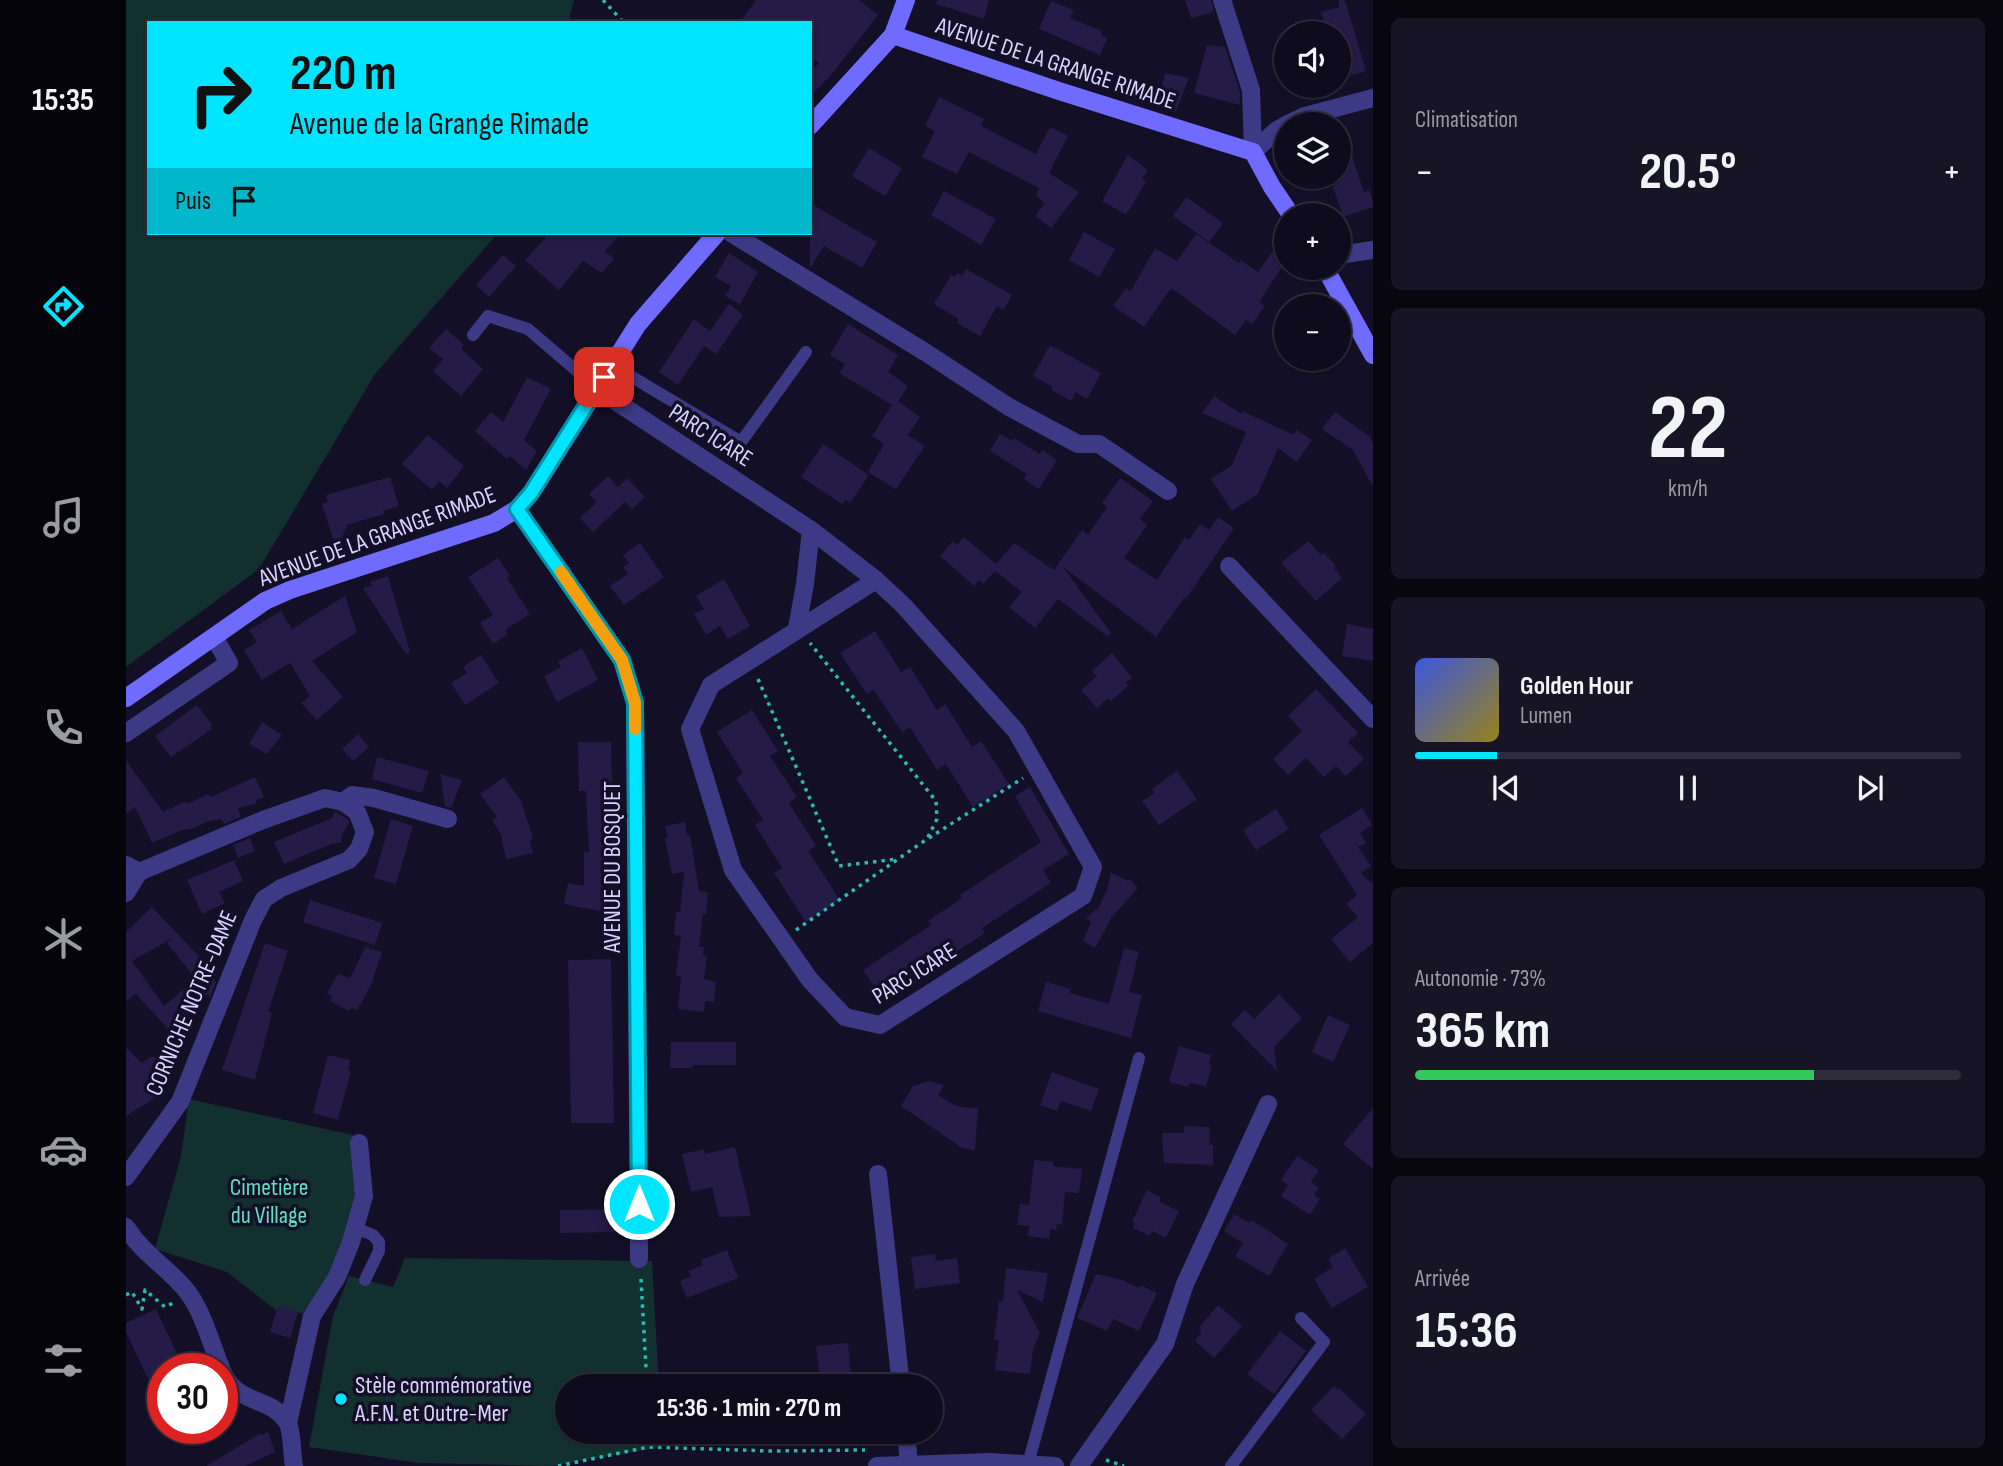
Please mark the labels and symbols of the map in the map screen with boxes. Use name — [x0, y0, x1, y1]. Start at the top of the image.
street label: AVENUE DE LA GRANGE RIMADE — [931, 11, 1179, 116]
pin — [574, 347, 634, 407]
street label: PARC ICARE — [663, 398, 758, 473]
street label: AVENUE DE LA GRANGE RIMADE — [254, 480, 500, 593]
street label: AVENUE DU BOSQUET — [598, 781, 627, 954]
street label: CORNICHE NOTRE-DAME — [139, 906, 244, 1100]
street label: PARC ICARE — [867, 936, 962, 1011]
position arrow — [602, 1167, 676, 1241]
park label: Cimetière du Village — [230, 1173, 308, 1230]
speed limit sign: 30 — [147, 1353, 238, 1444]
place label: Stèle commémorative A.F.N. et Outre-Mer — [354, 1371, 532, 1428]
marker: Stèle commémorative A.F.N. et Outre-Mer — [333, 1391, 349, 1407]

